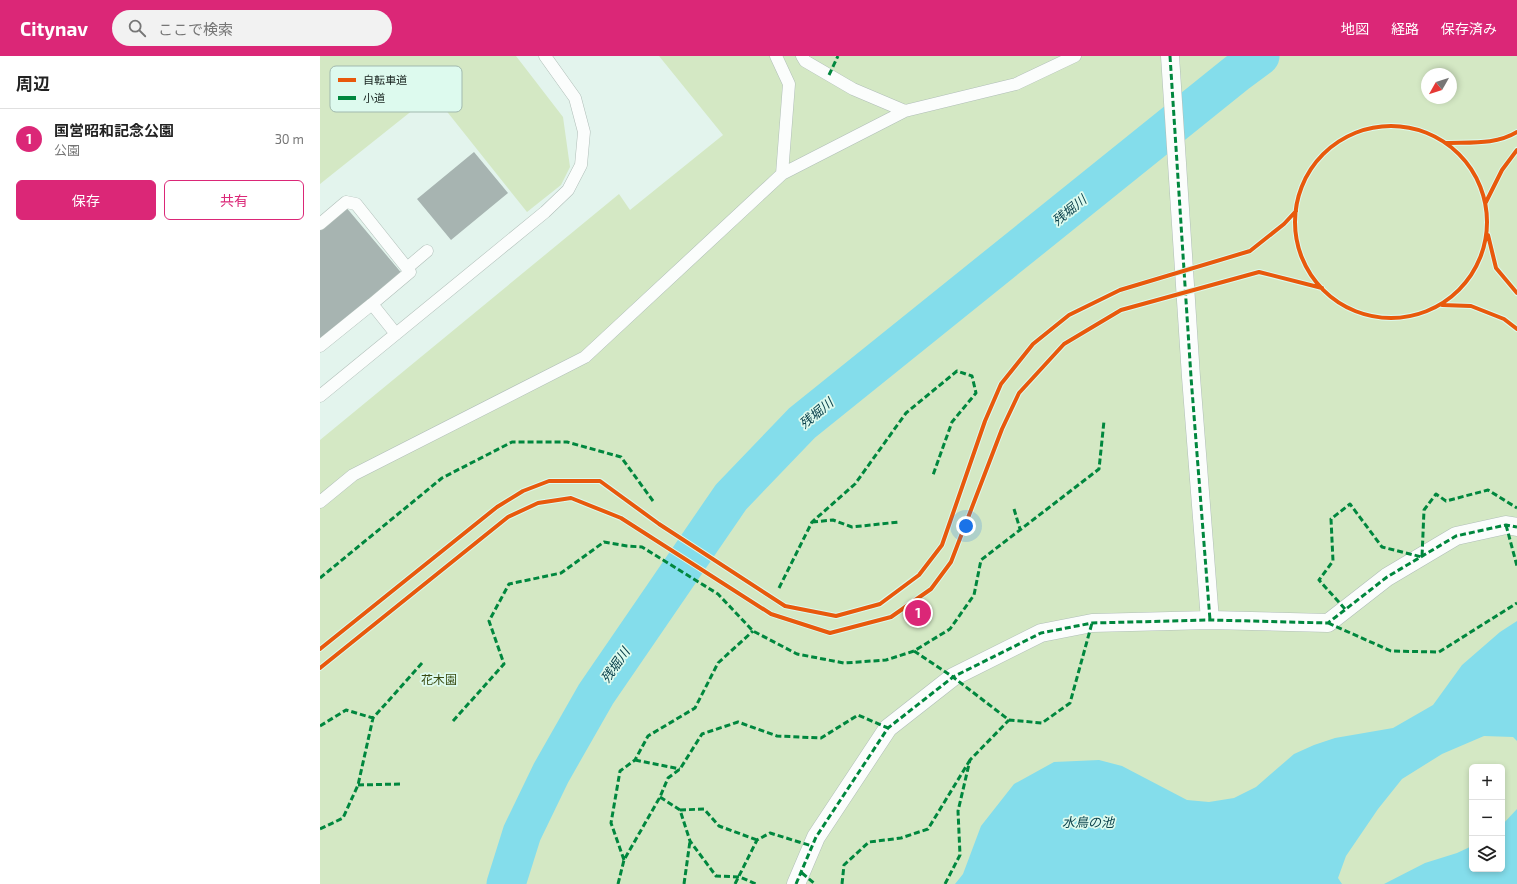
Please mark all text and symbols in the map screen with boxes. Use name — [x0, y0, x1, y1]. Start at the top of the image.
search box — [112, 10, 392, 46]
text: Citynav — [20, 17, 88, 40]
icon: search — [126, 17, 148, 39]
text: ここで検索 — [158, 20, 233, 38]
text: 地図 — [1341, 20, 1369, 37]
text: 経路 — [1391, 20, 1419, 37]
text: 保存済み — [1441, 20, 1497, 37]
legend — [330, 66, 462, 112]
north arrow — [1421, 68, 1457, 104]
text: 周辺 — [16, 73, 50, 93]
text: 自転車道 — [363, 73, 407, 86]
text: 小道 — [363, 91, 385, 104]
text: 国営昭和記念公園 — [54, 121, 174, 139]
text: 1 — [26, 131, 32, 147]
text: 30 m — [275, 131, 304, 147]
text: 公園 — [54, 142, 80, 158]
button: 保存 — [16, 180, 156, 220]
button: 共有 — [164, 180, 304, 220]
water label: 残堀川 — [1049, 190, 1091, 228]
water label: 残堀川 — [796, 393, 838, 432]
your location — [956, 516, 976, 536]
pin: 1 — [905, 598, 931, 628]
water label: 残堀川 — [597, 643, 634, 686]
park label: 花木園 — [421, 672, 457, 686]
map controls — [1469, 764, 1505, 872]
button: + — [1469, 764, 1505, 800]
button: − — [1469, 800, 1505, 836]
water label: 水鳥の池 — [1062, 814, 1116, 830]
button: layers — [1469, 836, 1505, 872]

